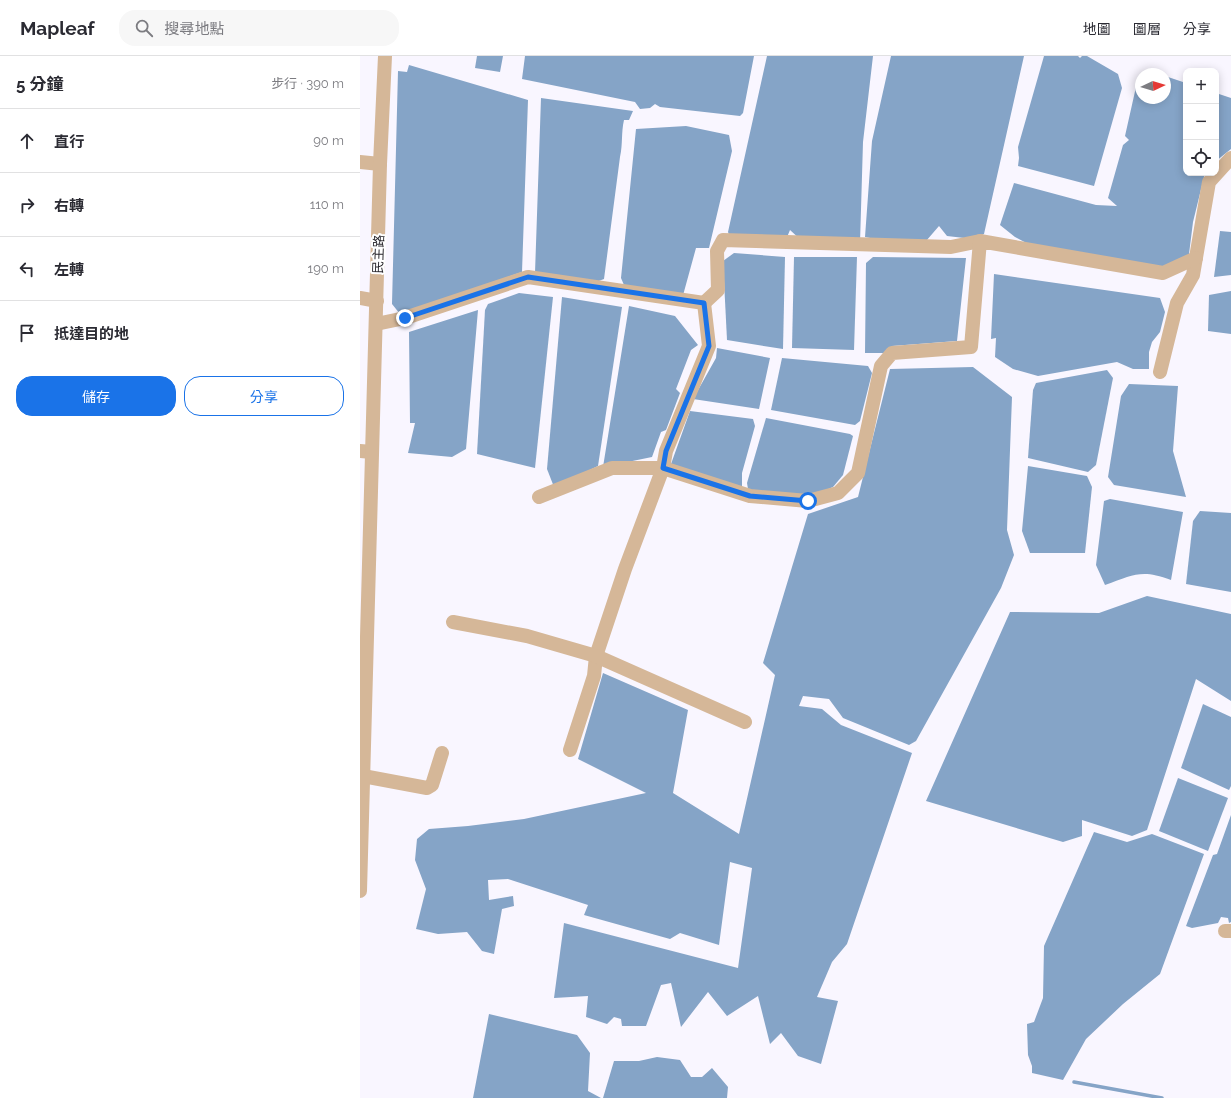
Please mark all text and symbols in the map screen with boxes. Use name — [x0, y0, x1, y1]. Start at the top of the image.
search box — [119, 10, 399, 46]
text: Mapleaf — [20, 17, 95, 39]
icon: search — [133, 17, 155, 39]
text: 搜尋地點 — [165, 20, 225, 38]
text: 地圖 — [1083, 21, 1111, 37]
text: 圖層 — [1133, 21, 1161, 37]
text: 分享 — [1183, 21, 1211, 37]
north arrow — [1135, 68, 1171, 104]
map controls — [1183, 68, 1219, 176]
button: + — [1183, 68, 1219, 104]
text: 5 分鐘 — [16, 74, 64, 94]
text: 步行 · 390 m — [271, 76, 344, 91]
button: − — [1183, 104, 1219, 140]
icon: ahead — [16, 130, 38, 152]
text: 直行 — [54, 133, 84, 151]
text: 90 m — [313, 133, 344, 148]
button: locate — [1183, 140, 1219, 176]
icon: right — [16, 194, 38, 216]
text: 右轉 — [54, 197, 84, 215]
text: 110 m — [310, 197, 344, 212]
street label: 民主路 — [370, 234, 387, 274]
icon: left — [16, 258, 38, 280]
text: 左轉 — [54, 261, 84, 279]
text: 190 m — [308, 261, 344, 276]
route end — [396, 309, 414, 327]
icon: arrive — [16, 322, 38, 344]
text: 抵達目的地 — [54, 325, 129, 343]
button: 儲存 — [16, 376, 176, 416]
button: 分享 — [184, 376, 344, 416]
route start — [799, 492, 817, 510]

